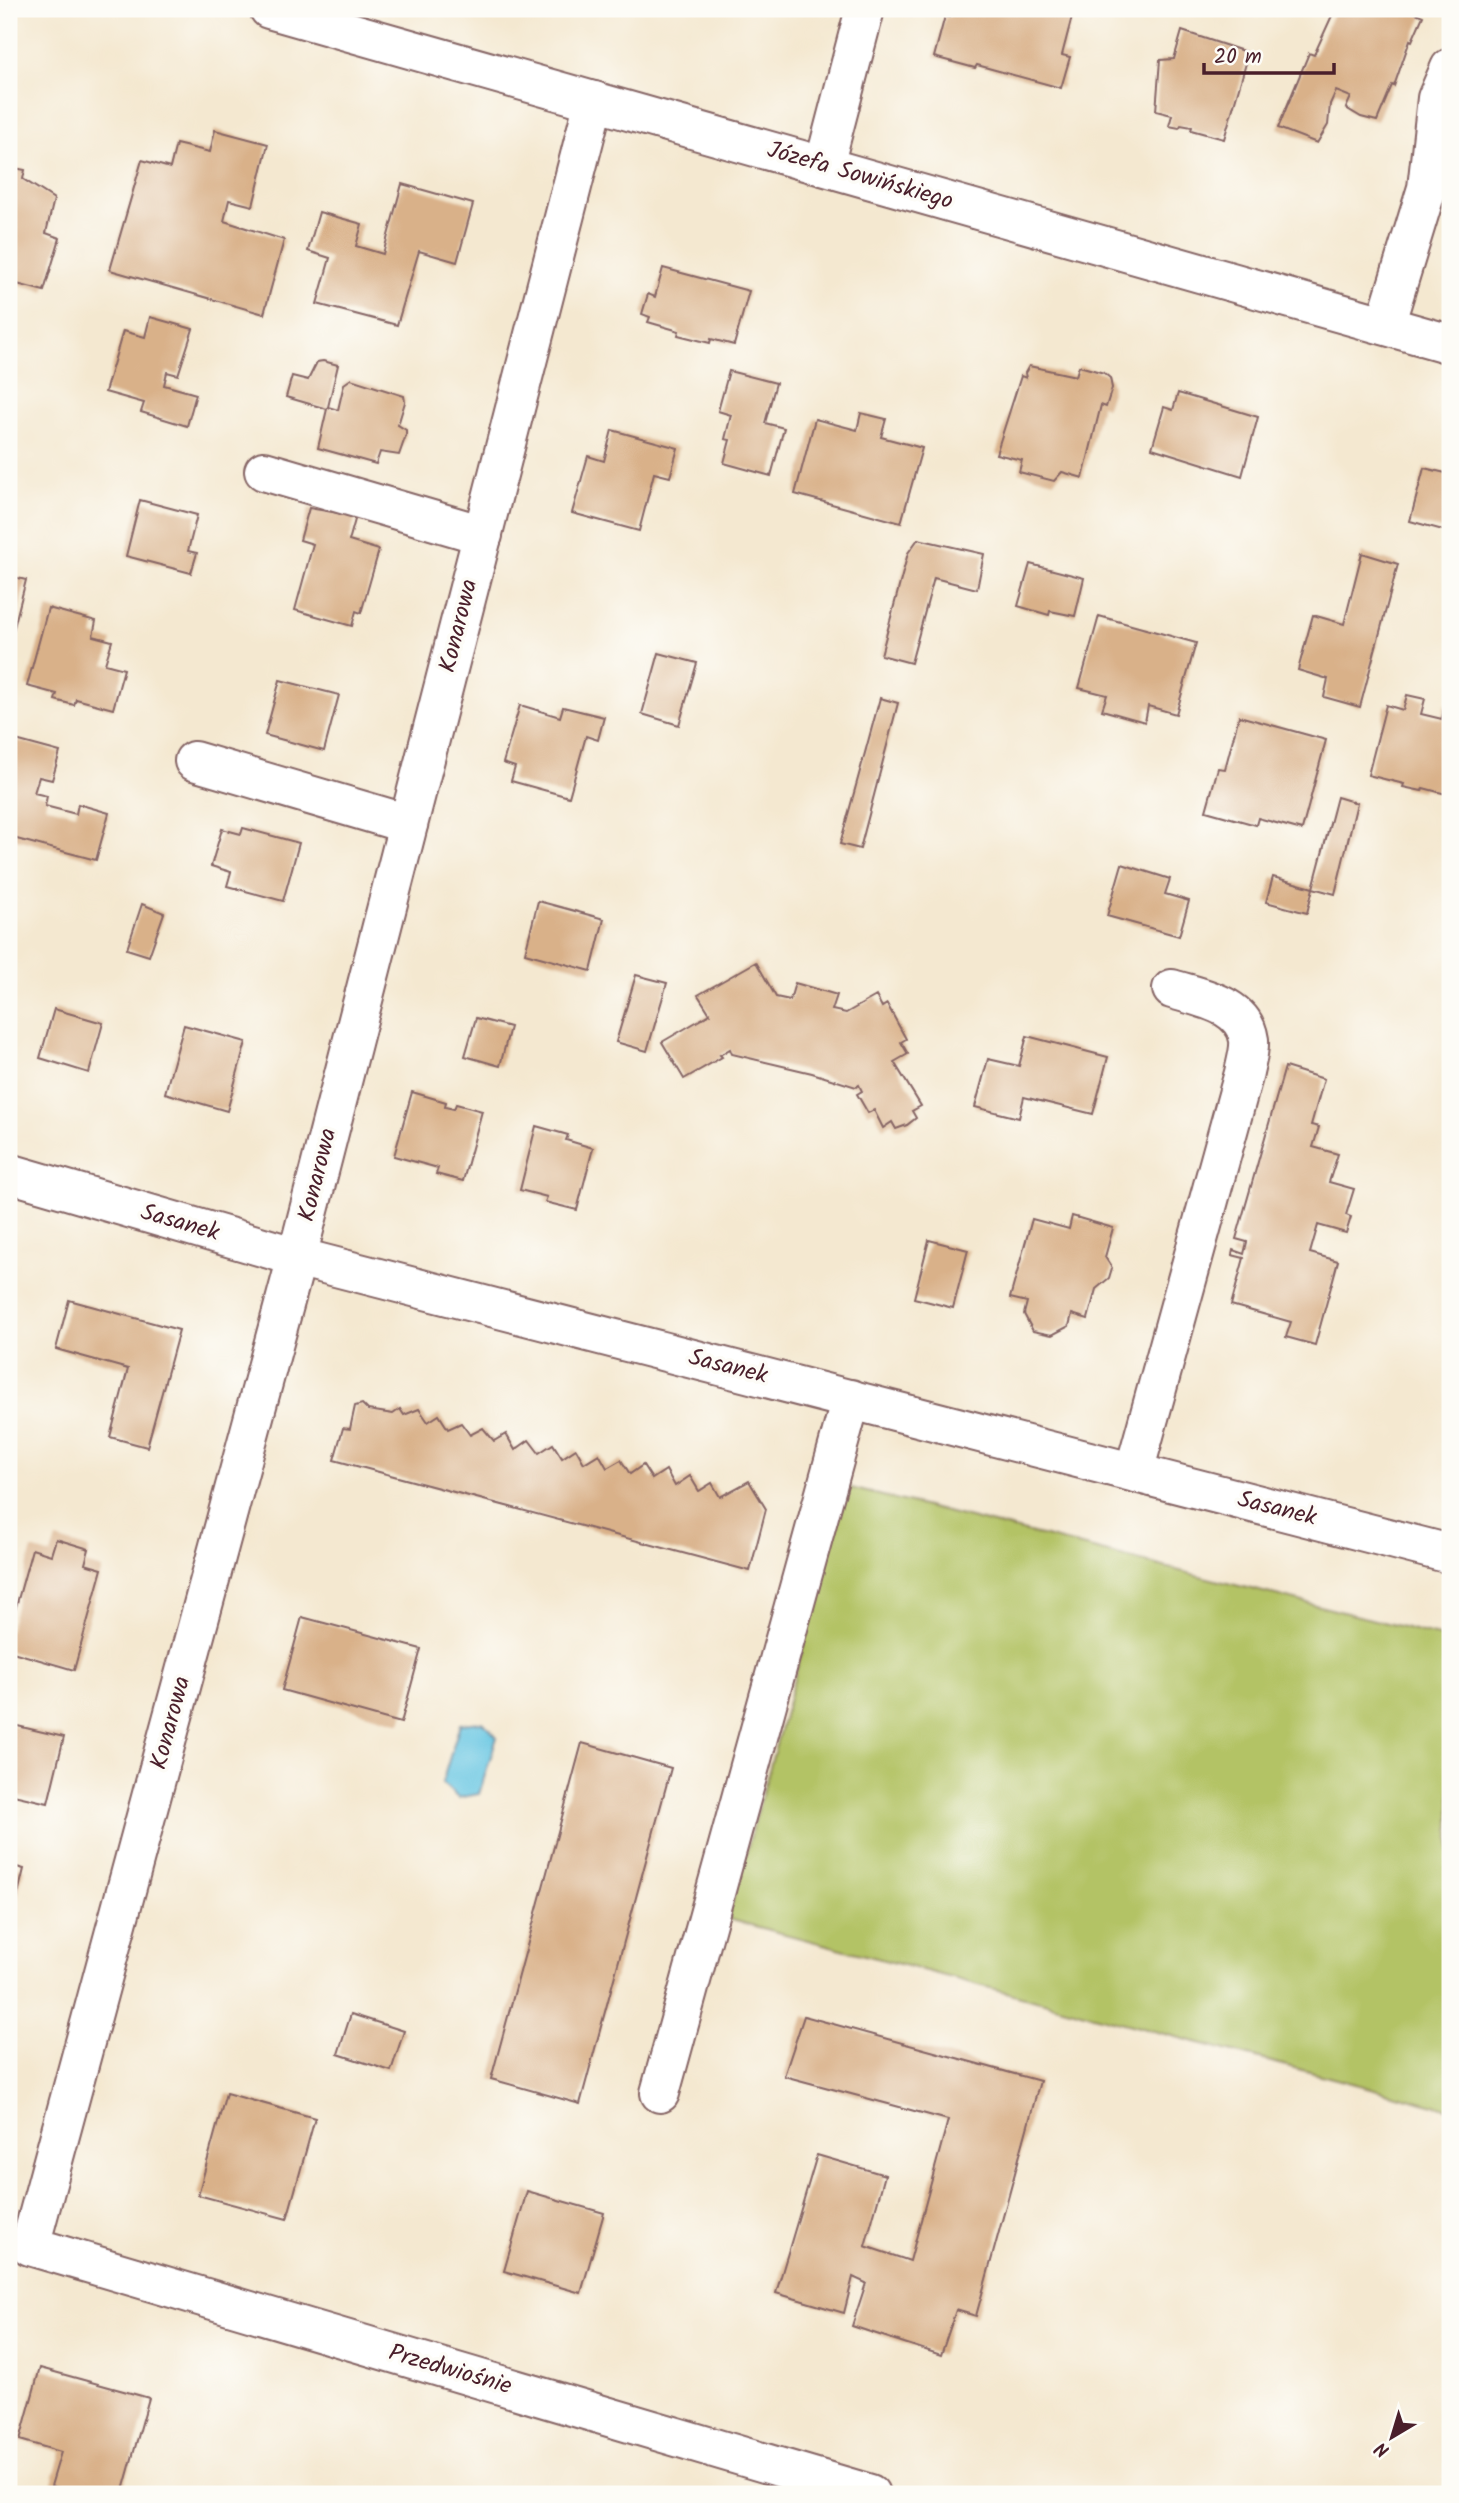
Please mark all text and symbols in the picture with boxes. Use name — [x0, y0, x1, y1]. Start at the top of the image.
scale bar — [1204, 32, 1333, 76]
text: 20 m — [1214, 41, 1262, 74]
street label: Józefa Sowińskiego — [762, 131, 958, 221]
street label: Konarowa — [429, 575, 489, 677]
street label: Konarowa — [288, 1124, 348, 1226]
street label: Sasanek — [136, 1193, 225, 1253]
street label: Sasanek — [684, 1338, 772, 1396]
street label: Sasanek — [1233, 1480, 1321, 1538]
street label: Konarowa — [140, 1672, 202, 1774]
street label: Przedwiośnie — [384, 2334, 516, 2406]
north arrow — [1358, 2402, 1428, 2472]
text: N — [1369, 2433, 1397, 2464]

